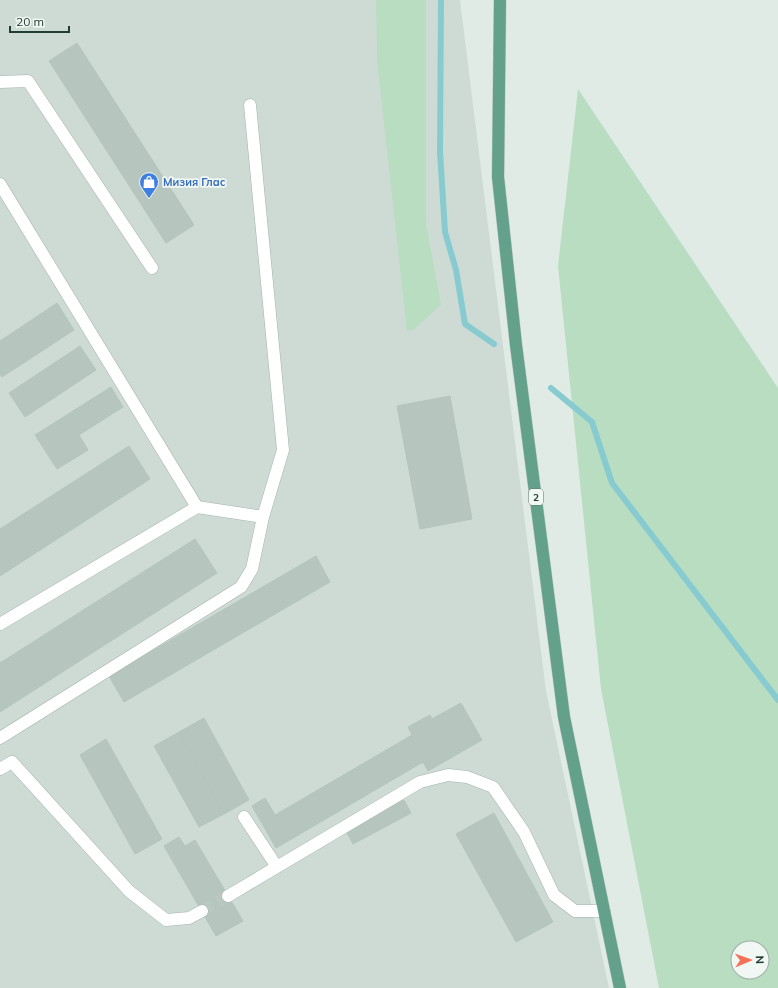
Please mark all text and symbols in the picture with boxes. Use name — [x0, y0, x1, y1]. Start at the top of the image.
scale bar — [10, 8, 69, 34]
text: 20 m — [16, 14, 44, 29]
shop icon: Мизия Глас — [138, 171, 160, 199]
place label: Мизия Глас — [163, 175, 226, 189]
road number: 2 — [529, 489, 543, 505]
north arrow — [730, 940, 770, 980]
text: N — [753, 955, 767, 964]

